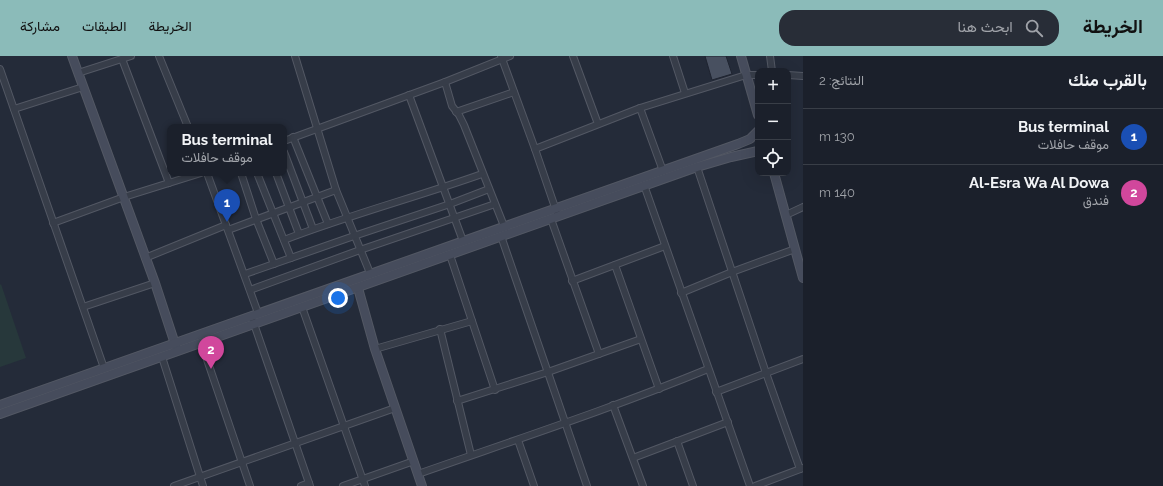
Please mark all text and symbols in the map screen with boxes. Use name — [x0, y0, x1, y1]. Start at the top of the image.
search box — [779, 10, 1059, 46]
text: الخريطة — [1083, 15, 1143, 37]
icon: search — [1023, 17, 1045, 39]
text: مشاركة — [20, 18, 60, 34]
text: الطبقات — [82, 18, 126, 34]
text: الخريطة — [148, 18, 192, 34]
text: ابحث هنا — [958, 18, 1013, 36]
map controls — [755, 68, 791, 176]
button: + — [755, 68, 791, 104]
text: بالقرب منك — [1068, 70, 1147, 90]
text: النتائج: 2 — [819, 73, 864, 88]
button: − — [755, 104, 791, 140]
text: Bus terminal — [1018, 118, 1109, 136]
popup — [167, 124, 287, 176]
text: 130 m — [819, 129, 855, 144]
text: 1 — [1131, 129, 1137, 144]
text: Bus terminal — [181, 131, 273, 149]
text: موقف حافلات — [1038, 137, 1109, 152]
button: locate — [755, 140, 791, 176]
text: موقف حافلات — [181, 150, 253, 165]
text: Al-Esra Wa Al Dowa — [969, 174, 1109, 192]
text: 140 m — [819, 185, 855, 200]
text: 2 — [1130, 185, 1138, 200]
pin: 1 — [214, 189, 240, 222]
text: فندق — [1083, 193, 1109, 208]
your location — [328, 288, 348, 308]
pin: 2 — [198, 336, 224, 369]

